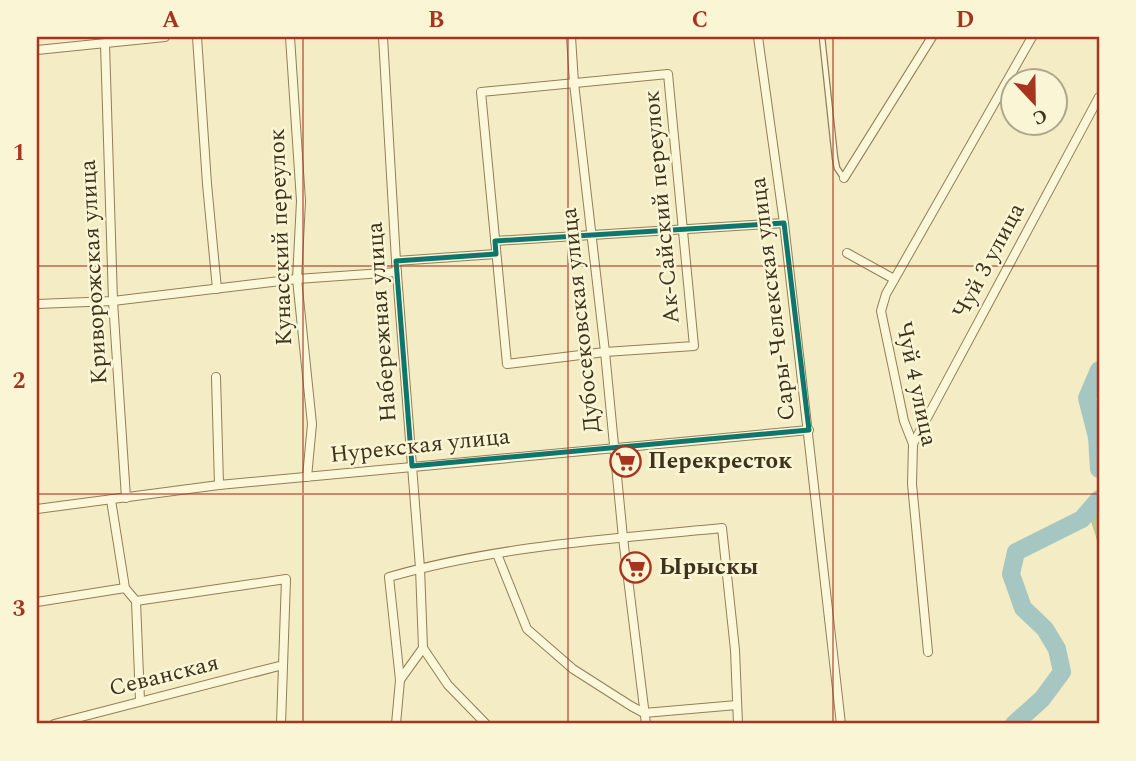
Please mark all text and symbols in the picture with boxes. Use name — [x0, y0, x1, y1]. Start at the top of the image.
text: A — [162, 3, 180, 38]
text: B — [428, 3, 444, 38]
text: C — [692, 3, 708, 38]
text: D — [956, 3, 974, 38]
north arrow — [1000, 66, 1070, 136]
street label: Ак-Сайский переулок — [634, 89, 690, 325]
text: С — [1028, 100, 1052, 132]
street label: Кунасский переулок — [260, 128, 302, 346]
text: 1 — [13, 136, 25, 171]
street label: Криворожская улица — [71, 159, 117, 385]
street label: Сары-Челекская улица — [741, 175, 805, 423]
street label: Чуй 3 улица — [944, 197, 1034, 325]
street label: Дубосековская улица — [552, 206, 610, 434]
street label: Набережная улица — [358, 221, 406, 423]
street label: Чуй 4 улица — [886, 318, 946, 450]
text: 2 — [13, 364, 26, 399]
street label: Нурекская улица — [328, 419, 512, 473]
supermarket icon: Перекресток — [608, 444, 642, 478]
place label: Перекресток — [648, 444, 792, 479]
supermarket icon: Ырыскы — [619, 550, 653, 584]
place label: Ырыскы — [659, 550, 758, 585]
text: 3 — [13, 592, 26, 627]
street label: Севанская — [105, 645, 223, 707]

